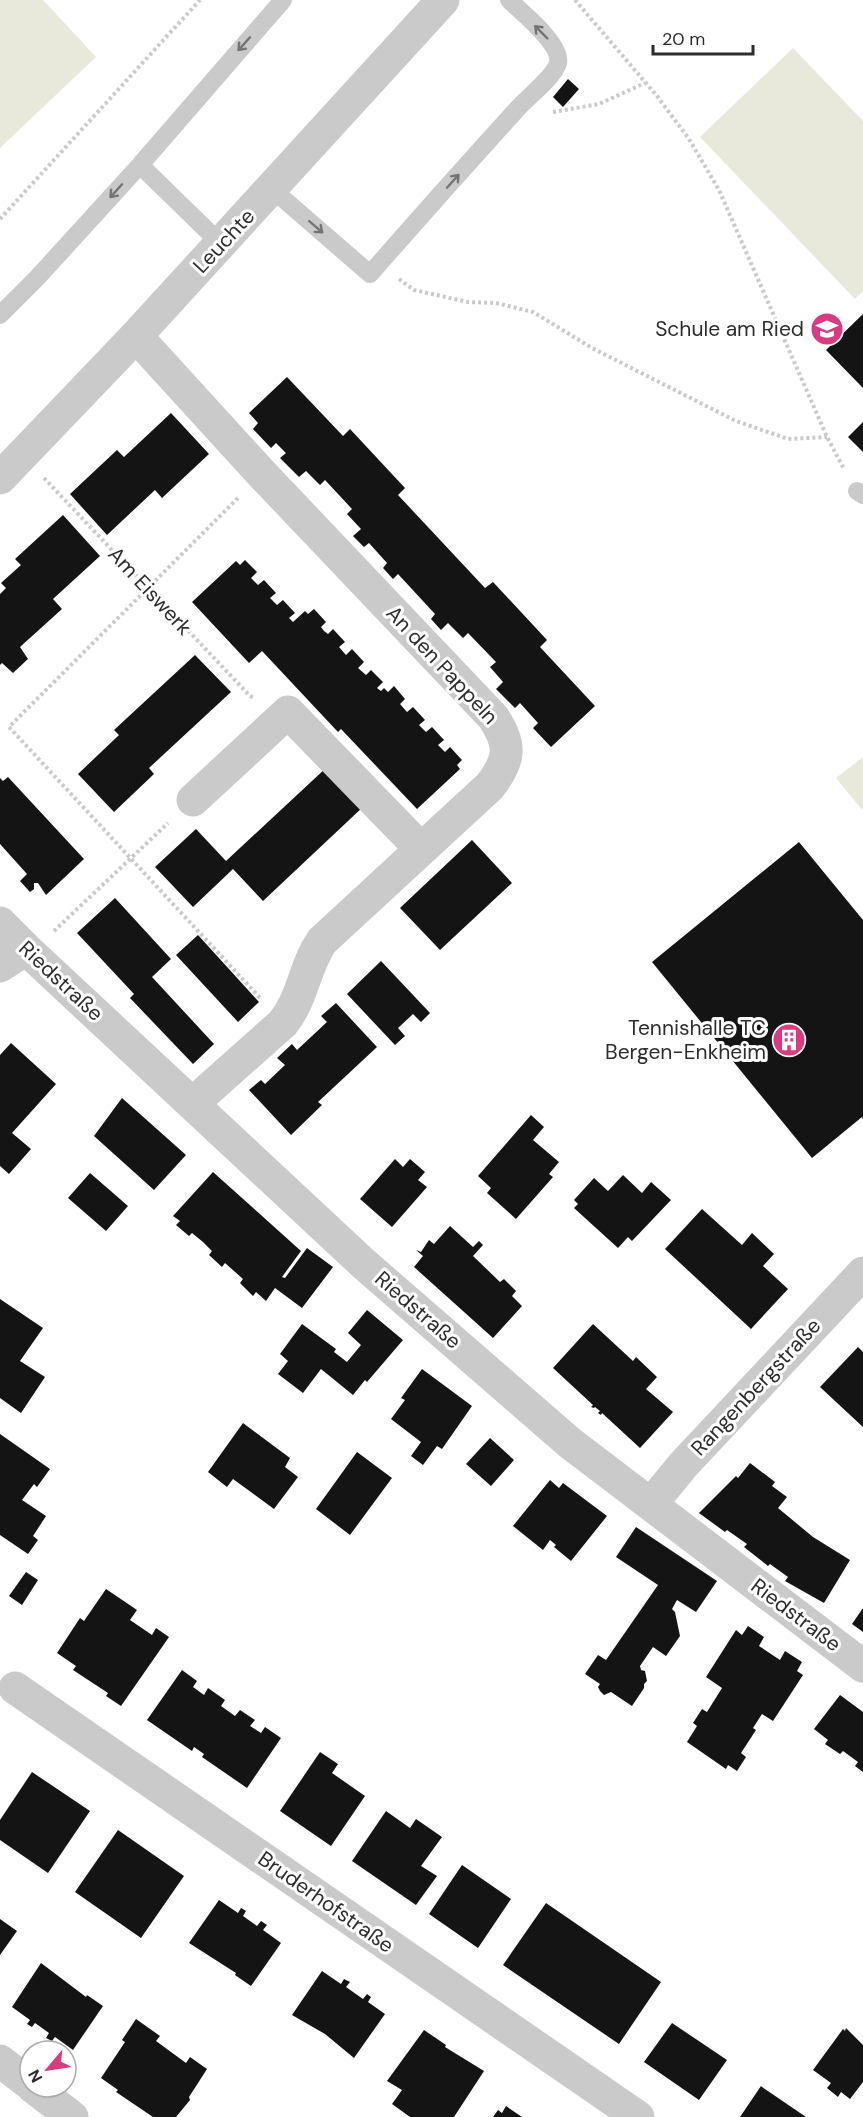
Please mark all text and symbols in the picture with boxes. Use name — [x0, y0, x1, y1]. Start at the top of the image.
scale bar — [653, 18, 754, 56]
one-way arrow — [534, 25, 549, 39]
text: 20 m — [662, 27, 705, 51]
one-way arrow — [237, 36, 251, 51]
one-way arrow — [446, 174, 460, 189]
one-way arrow — [109, 183, 123, 198]
street label: Leuchte — [187, 203, 261, 279]
one-way arrow — [308, 221, 324, 234]
school or university icon: Schule am Ried — [809, 311, 845, 347]
place label: Schule am Ried — [655, 315, 804, 343]
street label: Am Eiswerk — [102, 541, 198, 642]
street label: An den Pappeln — [380, 600, 504, 730]
street label: Riedstraße — [13, 935, 109, 1027]
place label: Tennishalle TC Bergen-Enkheim — [605, 1014, 766, 1066]
building icon: Tennishalle TC Bergen-Enkheim — [771, 1022, 807, 1058]
street label: Riedstraße — [369, 1265, 467, 1355]
street label: Rangenbergstraße — [685, 1312, 827, 1462]
street label: Riedstraße — [745, 1572, 847, 1658]
street label: Bruderhofstraße — [253, 1845, 399, 1959]
north arrow — [18, 2039, 78, 2099]
text: N — [23, 2066, 47, 2086]

